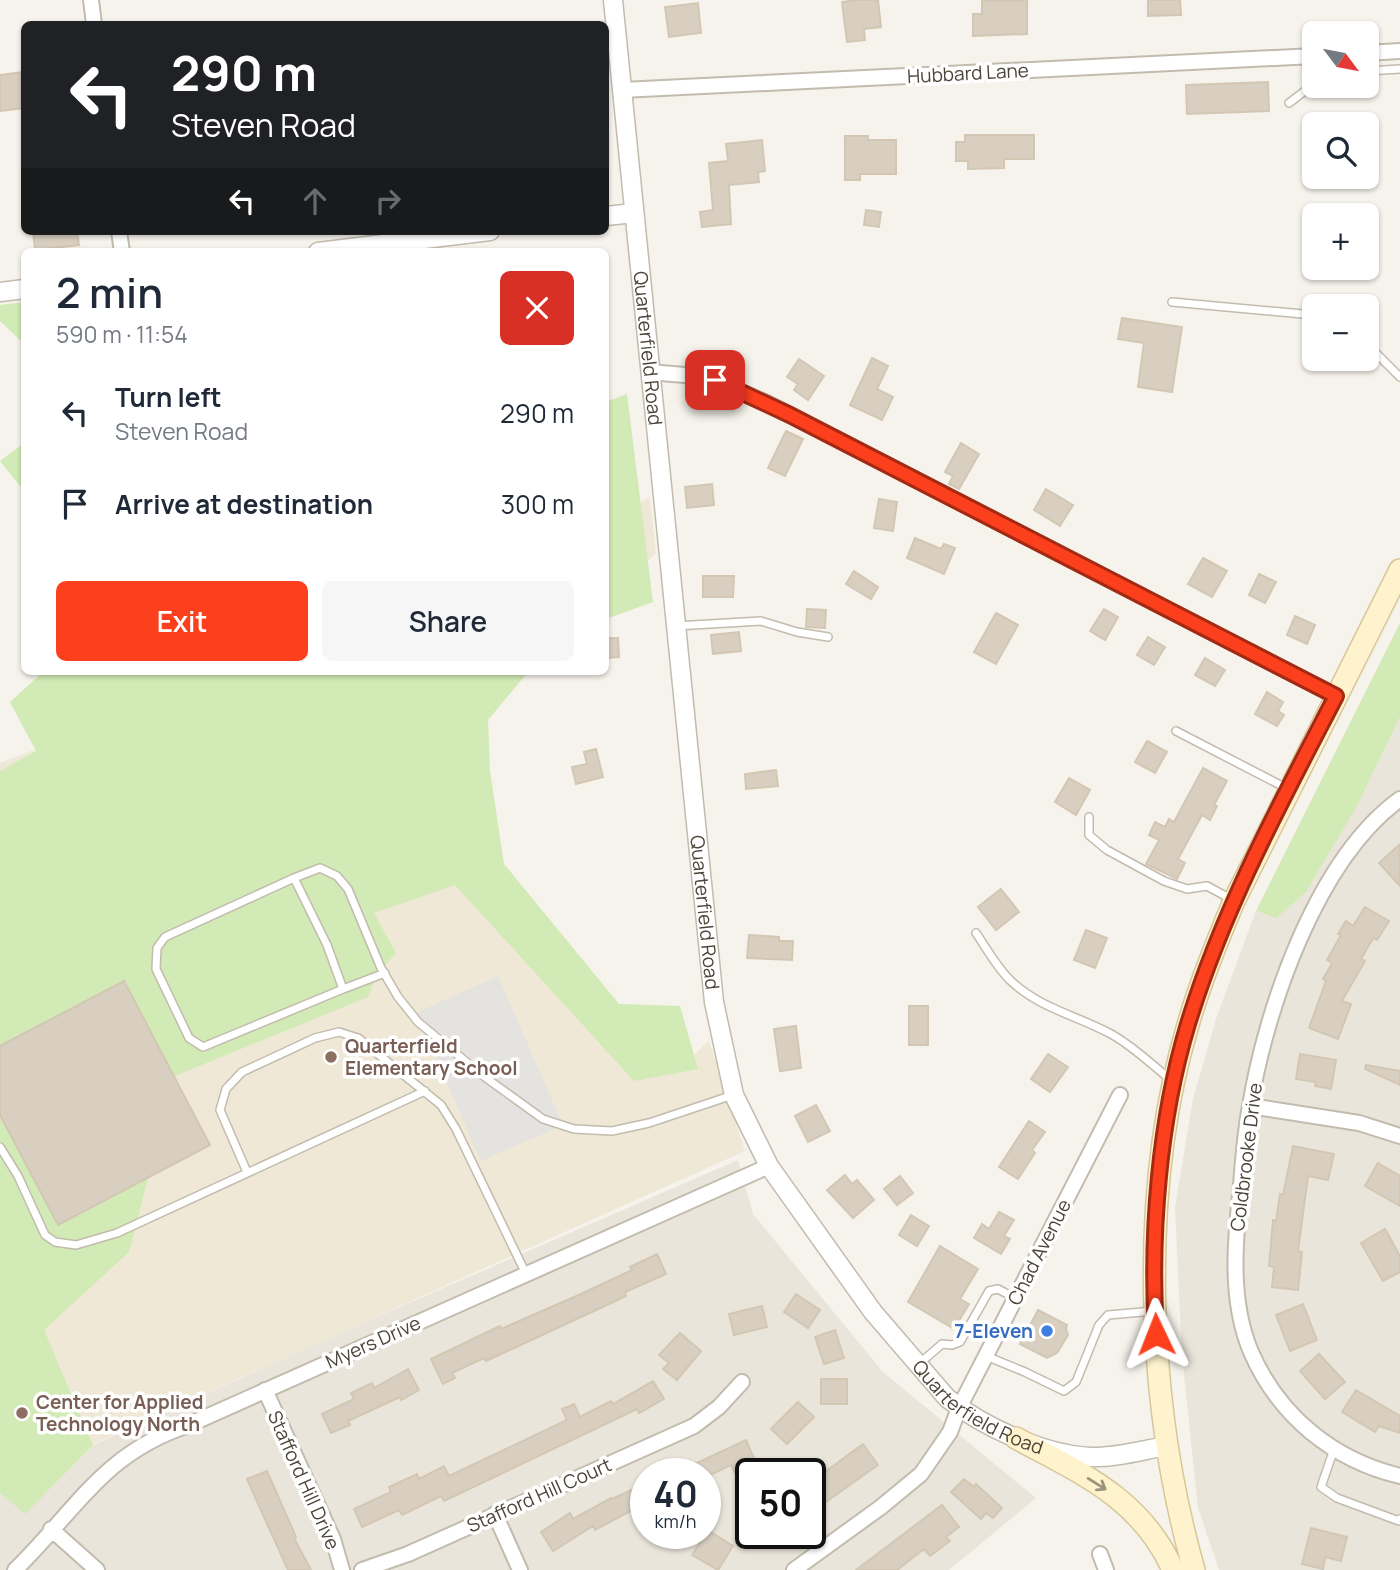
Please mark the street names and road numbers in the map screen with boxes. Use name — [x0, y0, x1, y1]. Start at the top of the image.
street label: Hubbard Lane — [907, 57, 1029, 89]
street label: Quarterfield Road — [627, 270, 669, 427]
street label: Quarterfield Road — [684, 834, 726, 991]
street label: Coldbrooke Drive — [1224, 1081, 1268, 1233]
street label: Chad Avenue — [1001, 1195, 1077, 1309]
street label: Myers Drive — [321, 1310, 425, 1374]
street label: Quarterfield Road — [907, 1354, 1047, 1460]
street label: Stafford Hill Drive — [262, 1406, 346, 1554]
street label: Stafford Hill Court — [463, 1451, 615, 1539]

